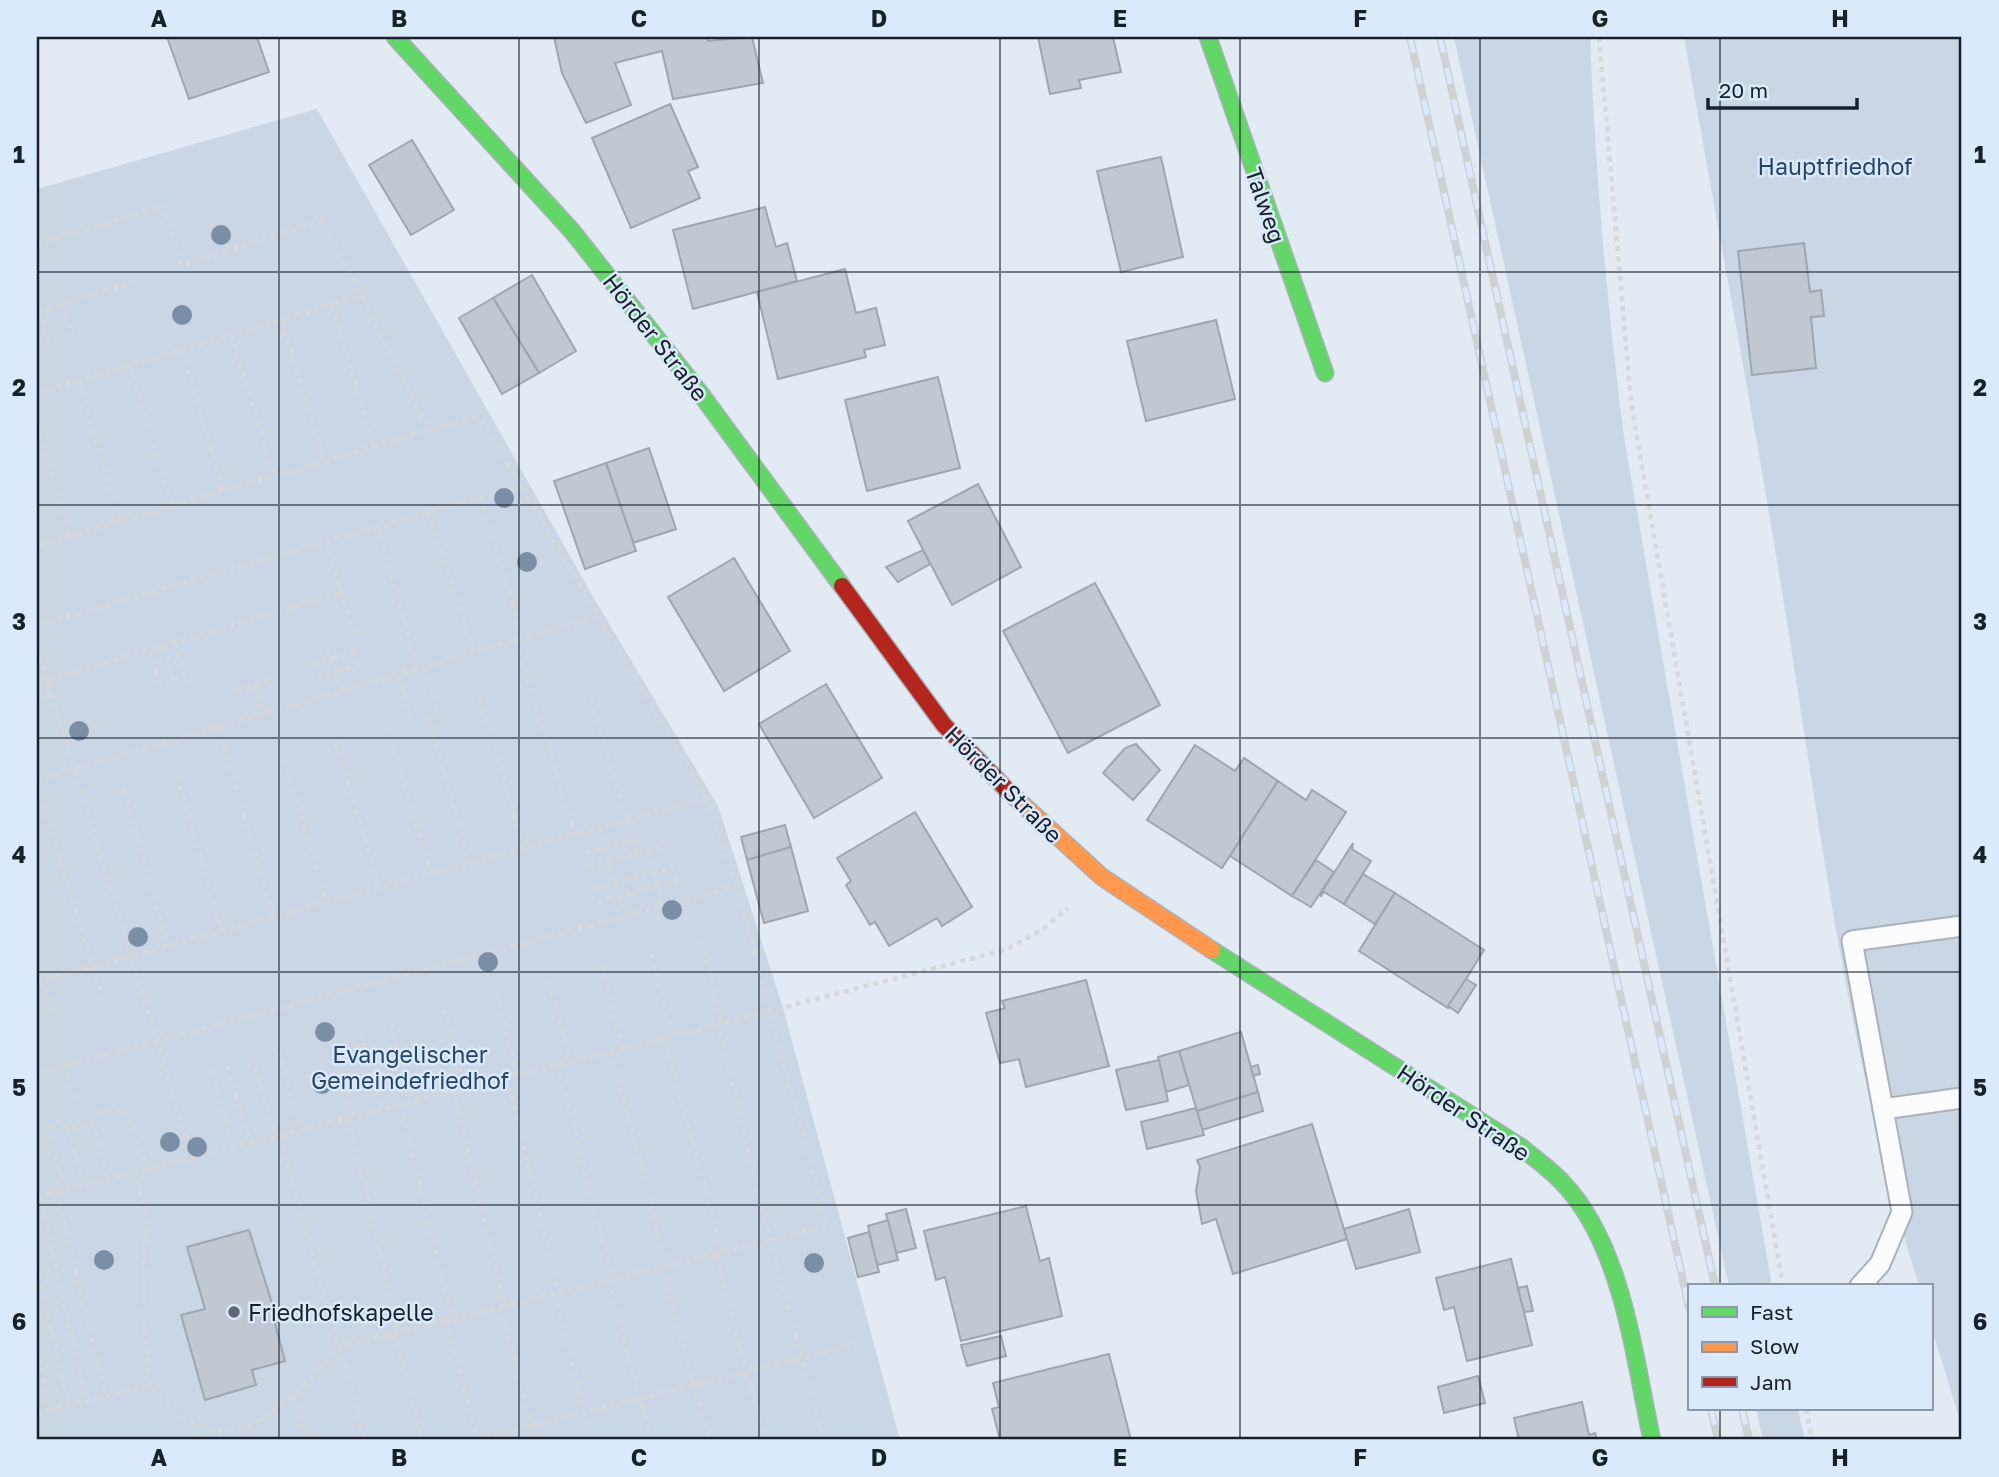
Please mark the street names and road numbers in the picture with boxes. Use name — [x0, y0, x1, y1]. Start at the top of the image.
street label: Talweg — [1240, 163, 1292, 247]
street label: Hörder Straße — [598, 268, 714, 406]
street label: Hörder Straße — [940, 720, 1068, 848]
street label: Hörder Straße — [1392, 1057, 1536, 1167]

